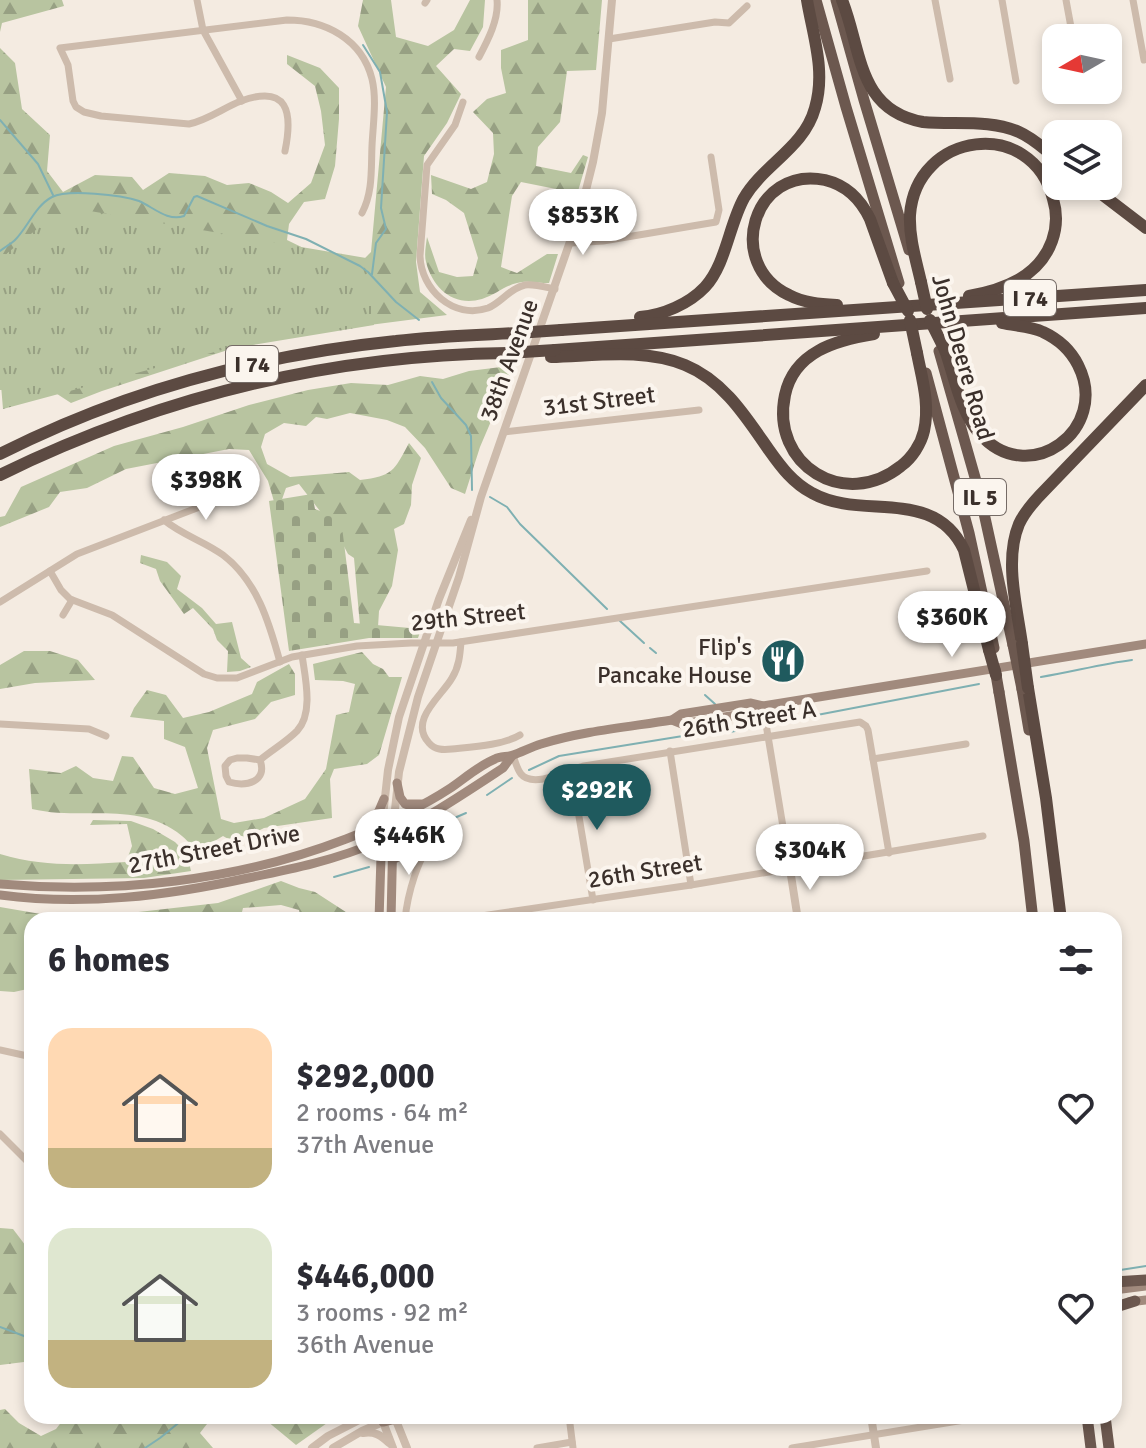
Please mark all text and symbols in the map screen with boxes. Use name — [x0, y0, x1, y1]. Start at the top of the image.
north arrow — [1042, 24, 1122, 104]
map controls — [1042, 24, 1122, 200]
button: layers — [1042, 120, 1122, 200]
pin: $853K — [527, 189, 639, 257]
text: $853K — [547, 199, 619, 231]
street label: John Deere Road — [925, 271, 1001, 443]
road number: I 74 — [1004, 280, 1056, 316]
street label: 38th Avenue — [473, 295, 545, 425]
road number: I 74 — [226, 346, 278, 382]
street label: 31st Street — [541, 379, 657, 423]
pin: $398K — [150, 454, 262, 522]
text: $398K — [170, 464, 242, 496]
road number: IL 5 — [954, 479, 1006, 515]
pin: $360K — [896, 591, 1008, 659]
street label: 29th Street — [409, 596, 527, 638]
text: $360K — [916, 601, 988, 633]
place label: Flip's Pancake House — [597, 632, 752, 690]
restaurant icon: Flip's Pancake House — [759, 637, 807, 685]
street label: 26th Street A — [680, 694, 818, 744]
pin: $292K — [541, 764, 653, 832]
text: $292K — [561, 774, 633, 806]
pin: $446K — [353, 809, 465, 877]
street label: 27th Street Drive — [126, 818, 302, 880]
text: $446K — [373, 819, 445, 851]
pin: $304K — [754, 824, 866, 892]
text: $304K — [774, 834, 846, 866]
street label: 26th Street — [586, 847, 704, 895]
icon: filters — [1054, 938, 1098, 982]
text: 6 homes — [48, 939, 169, 981]
text: $292,000 — [296, 1055, 435, 1097]
icon: home — [112, 1060, 208, 1156]
icon: heart — [1054, 1086, 1098, 1130]
text: 2 rooms · 64 m² — [296, 1097, 469, 1129]
text: 37th Avenue — [296, 1129, 434, 1161]
text: $446,000 — [296, 1255, 435, 1297]
icon: home — [112, 1260, 208, 1356]
icon: heart — [1054, 1286, 1098, 1330]
text: 3 rooms · 92 m² — [296, 1297, 469, 1329]
text: 36th Avenue — [296, 1329, 434, 1361]

